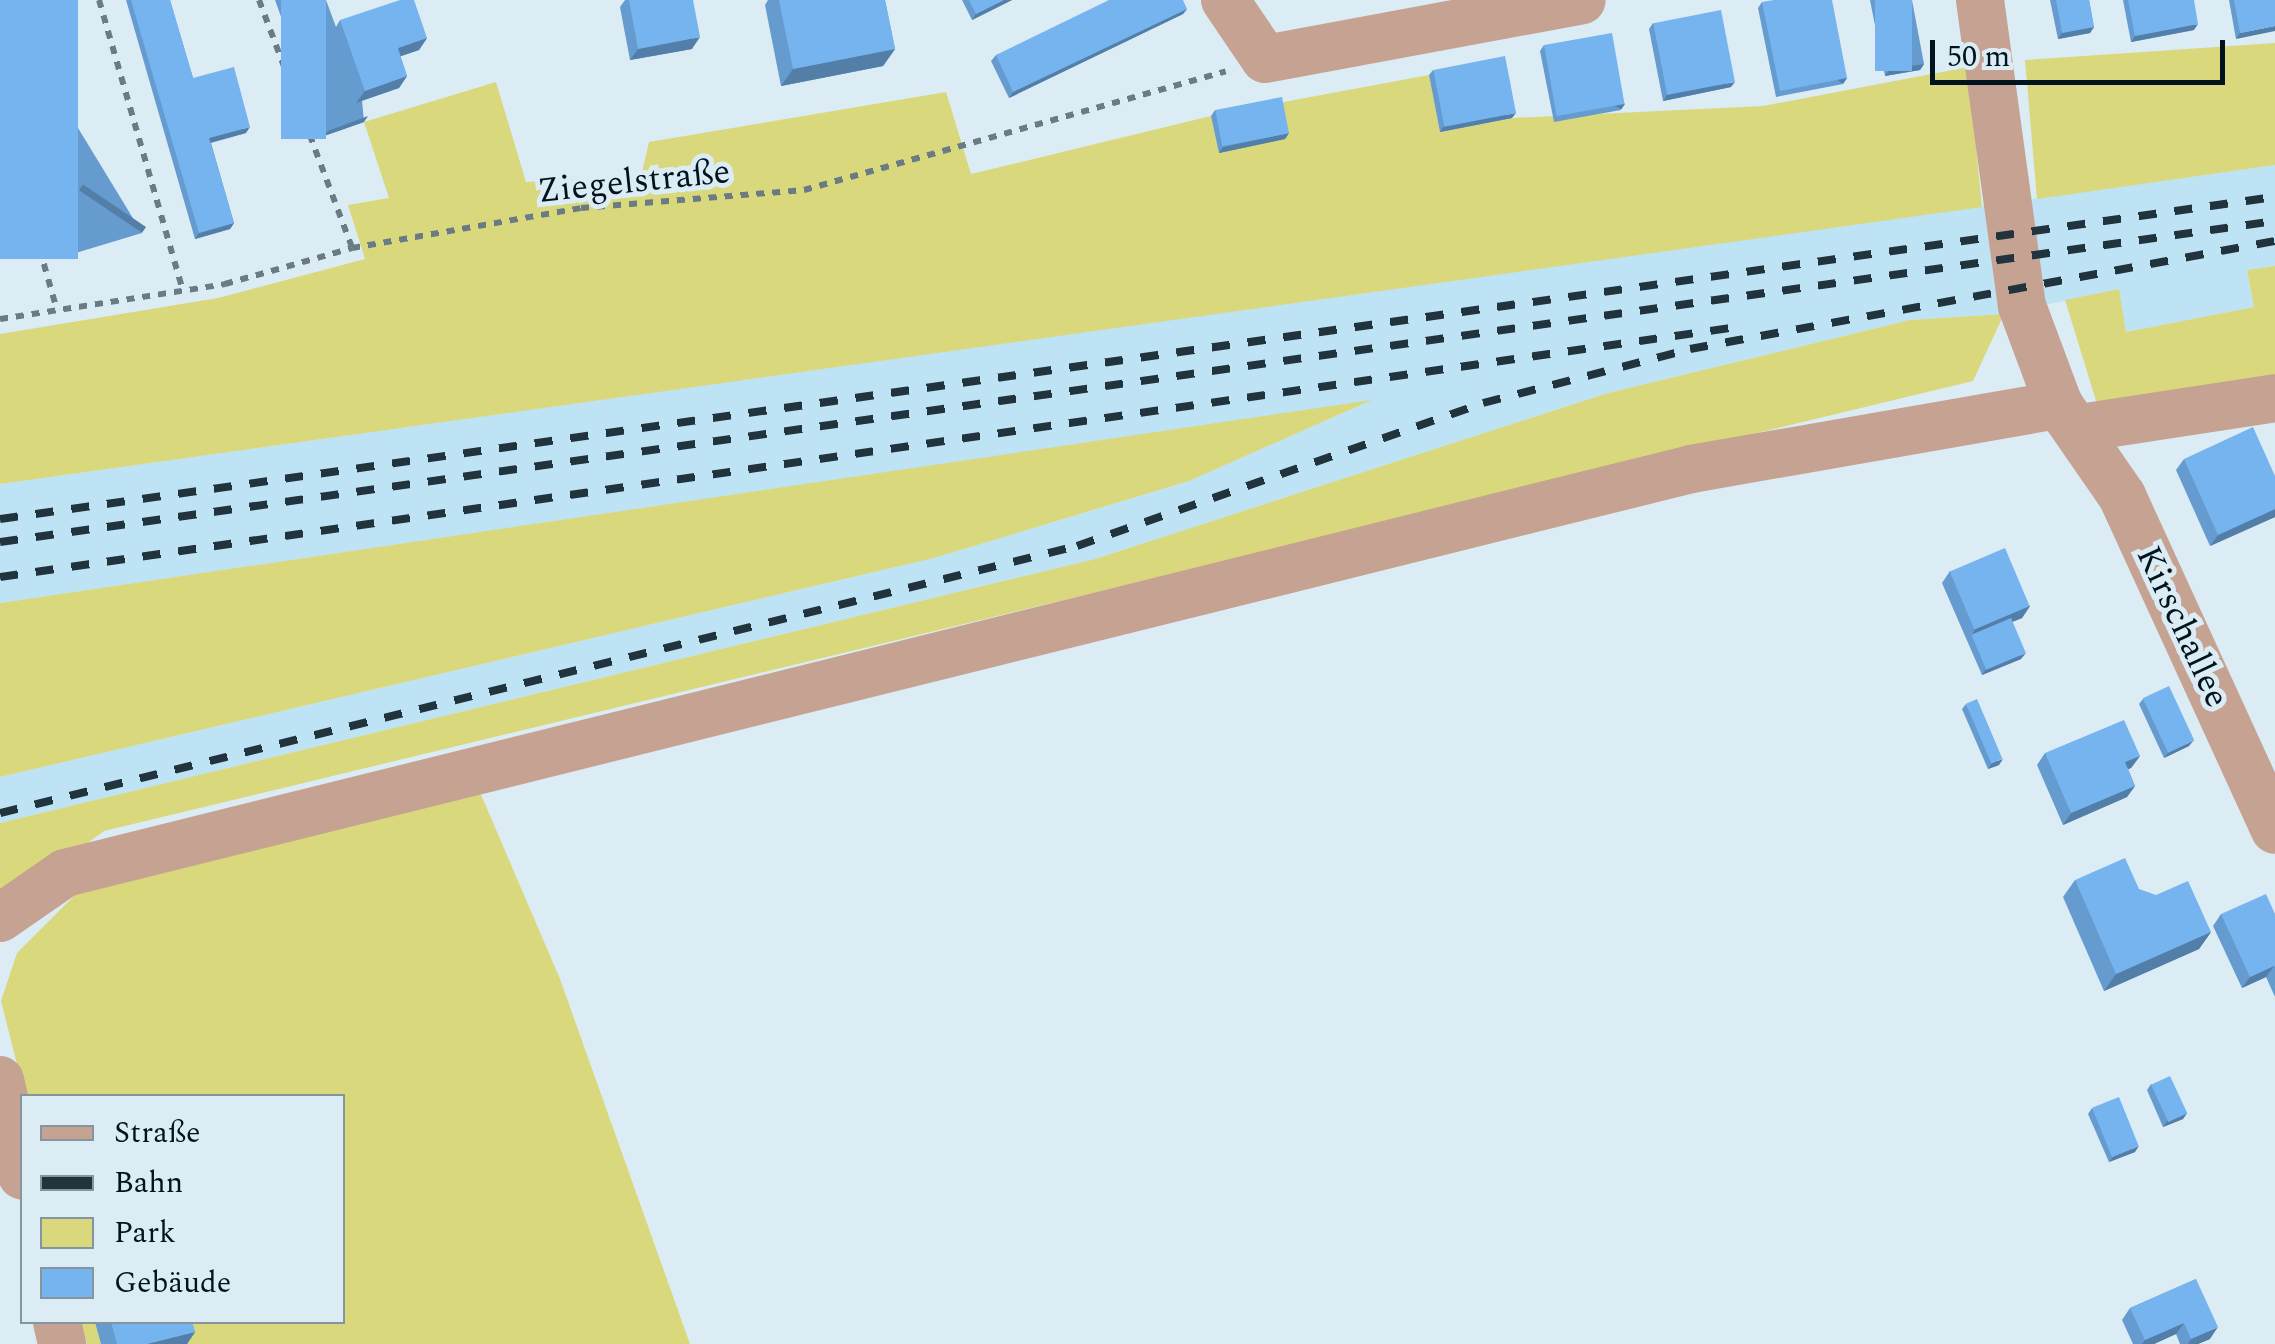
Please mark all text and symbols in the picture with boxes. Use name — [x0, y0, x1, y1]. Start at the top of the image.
scale bar — [1935, 20, 2230, 82]
text: 50 m — [1947, 34, 2010, 80]
street label: Ziegelstraße — [536, 151, 732, 213]
street label: Kirschallee — [2126, 540, 2238, 714]
legend — [20, 1094, 345, 1324]
text: Straße — [114, 1110, 201, 1156]
text: Bahn — [114, 1160, 183, 1206]
text: Park — [114, 1210, 176, 1256]
text: Gebäude — [114, 1260, 231, 1306]

